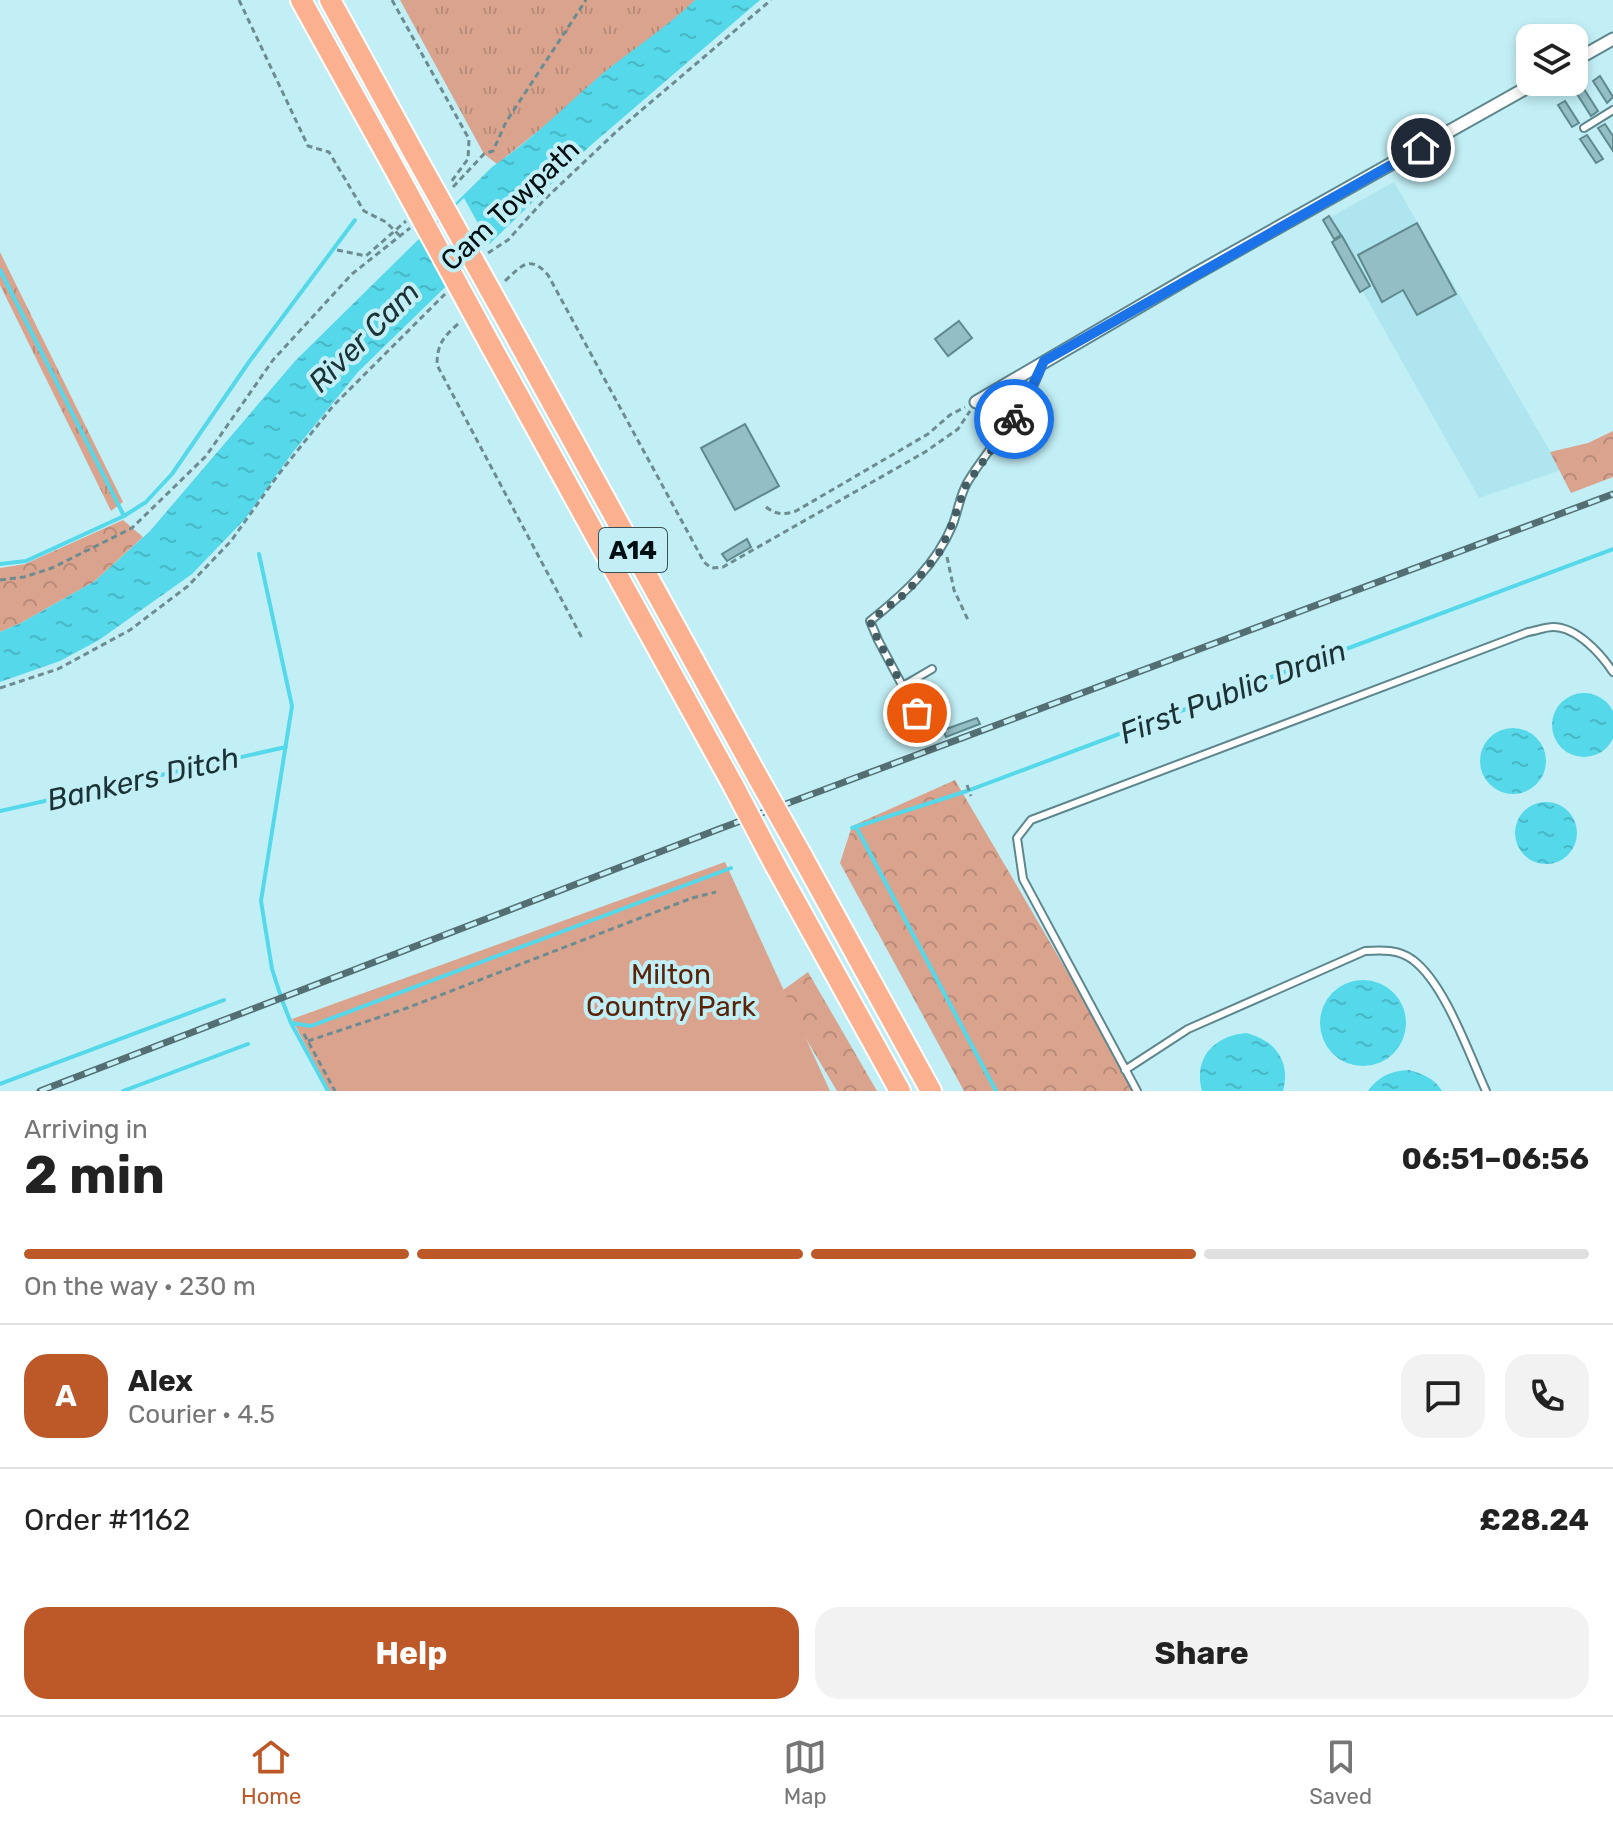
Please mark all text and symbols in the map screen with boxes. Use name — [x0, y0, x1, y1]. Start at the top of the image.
map controls — [1516, 24, 1588, 96]
button: layers — [1516, 24, 1588, 96]
pin — [1387, 114, 1455, 182]
icon: home — [1399, 126, 1443, 170]
street label: Cam Towpath — [434, 133, 586, 277]
water label: River Cam — [301, 274, 427, 400]
courier — [974, 379, 1054, 459]
icon: bike — [992, 397, 1036, 441]
road number: A14 — [599, 528, 667, 572]
water label: First Public Drain — [1115, 632, 1351, 752]
pin — [883, 679, 951, 747]
icon: bag — [895, 691, 939, 735]
water label: Bankers Ditch — [44, 739, 242, 819]
park label: Milton Country Park — [586, 958, 756, 1023]
text: Arriving in — [24, 1114, 148, 1145]
text: 06:51–06:56 — [1402, 1141, 1589, 1177]
text: 2 min — [24, 1144, 165, 1206]
text: On the way · 230 m — [24, 1271, 256, 1302]
button: chat — [1401, 1354, 1485, 1438]
button: phone — [1505, 1354, 1589, 1438]
text: Alex — [128, 1363, 193, 1399]
text: A — [55, 1378, 77, 1414]
text: Courier · 4.5 — [128, 1399, 275, 1430]
text: Order #1162 — [24, 1502, 190, 1538]
text: £28.24 — [1479, 1502, 1589, 1538]
button: Help — [24, 1607, 799, 1699]
button: Share — [815, 1607, 1589, 1699]
tab: Home — [241, 1735, 301, 1810]
tab: Map — [783, 1735, 827, 1810]
tab: Saved — [1309, 1735, 1372, 1810]

